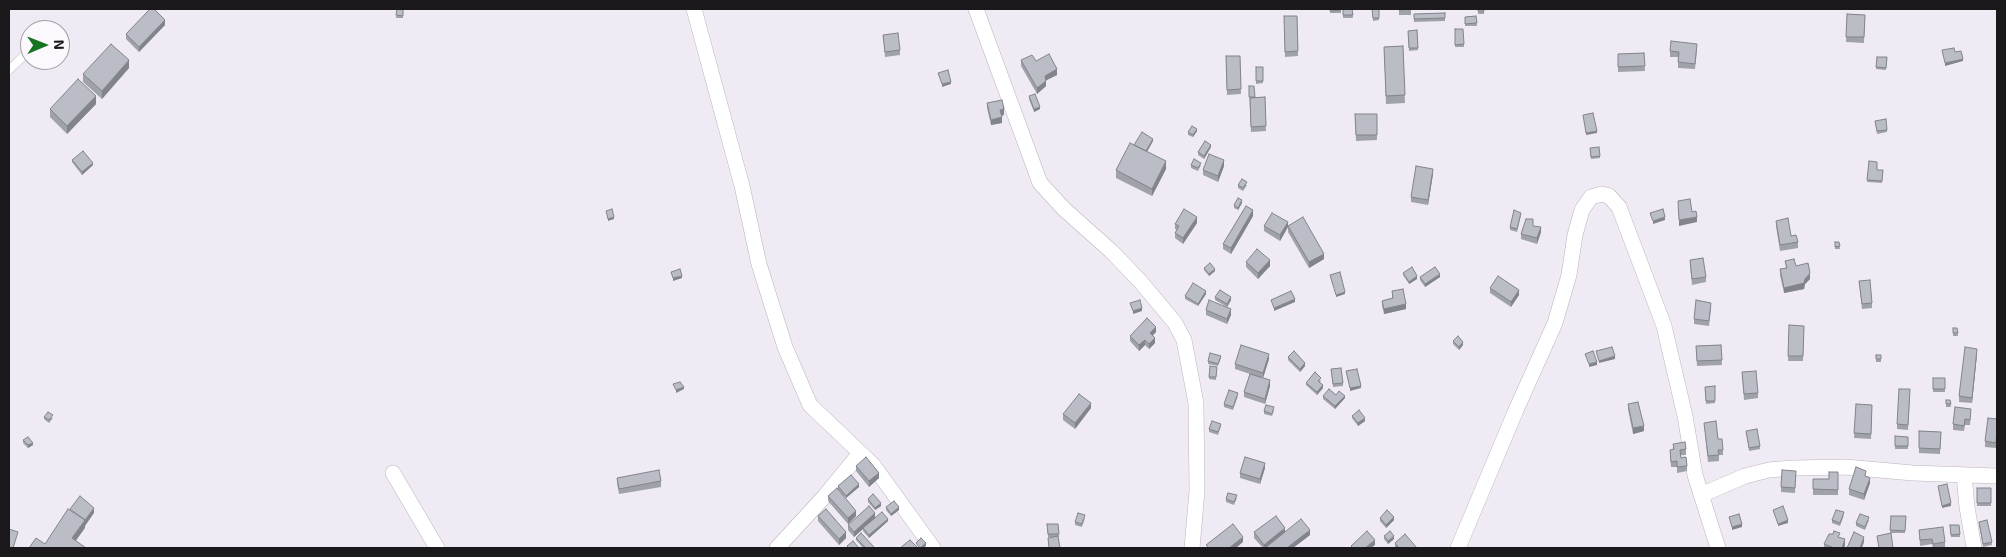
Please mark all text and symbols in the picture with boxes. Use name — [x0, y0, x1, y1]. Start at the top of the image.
north arrow — [20, 20, 70, 70]
text: N — [51, 40, 68, 50]

